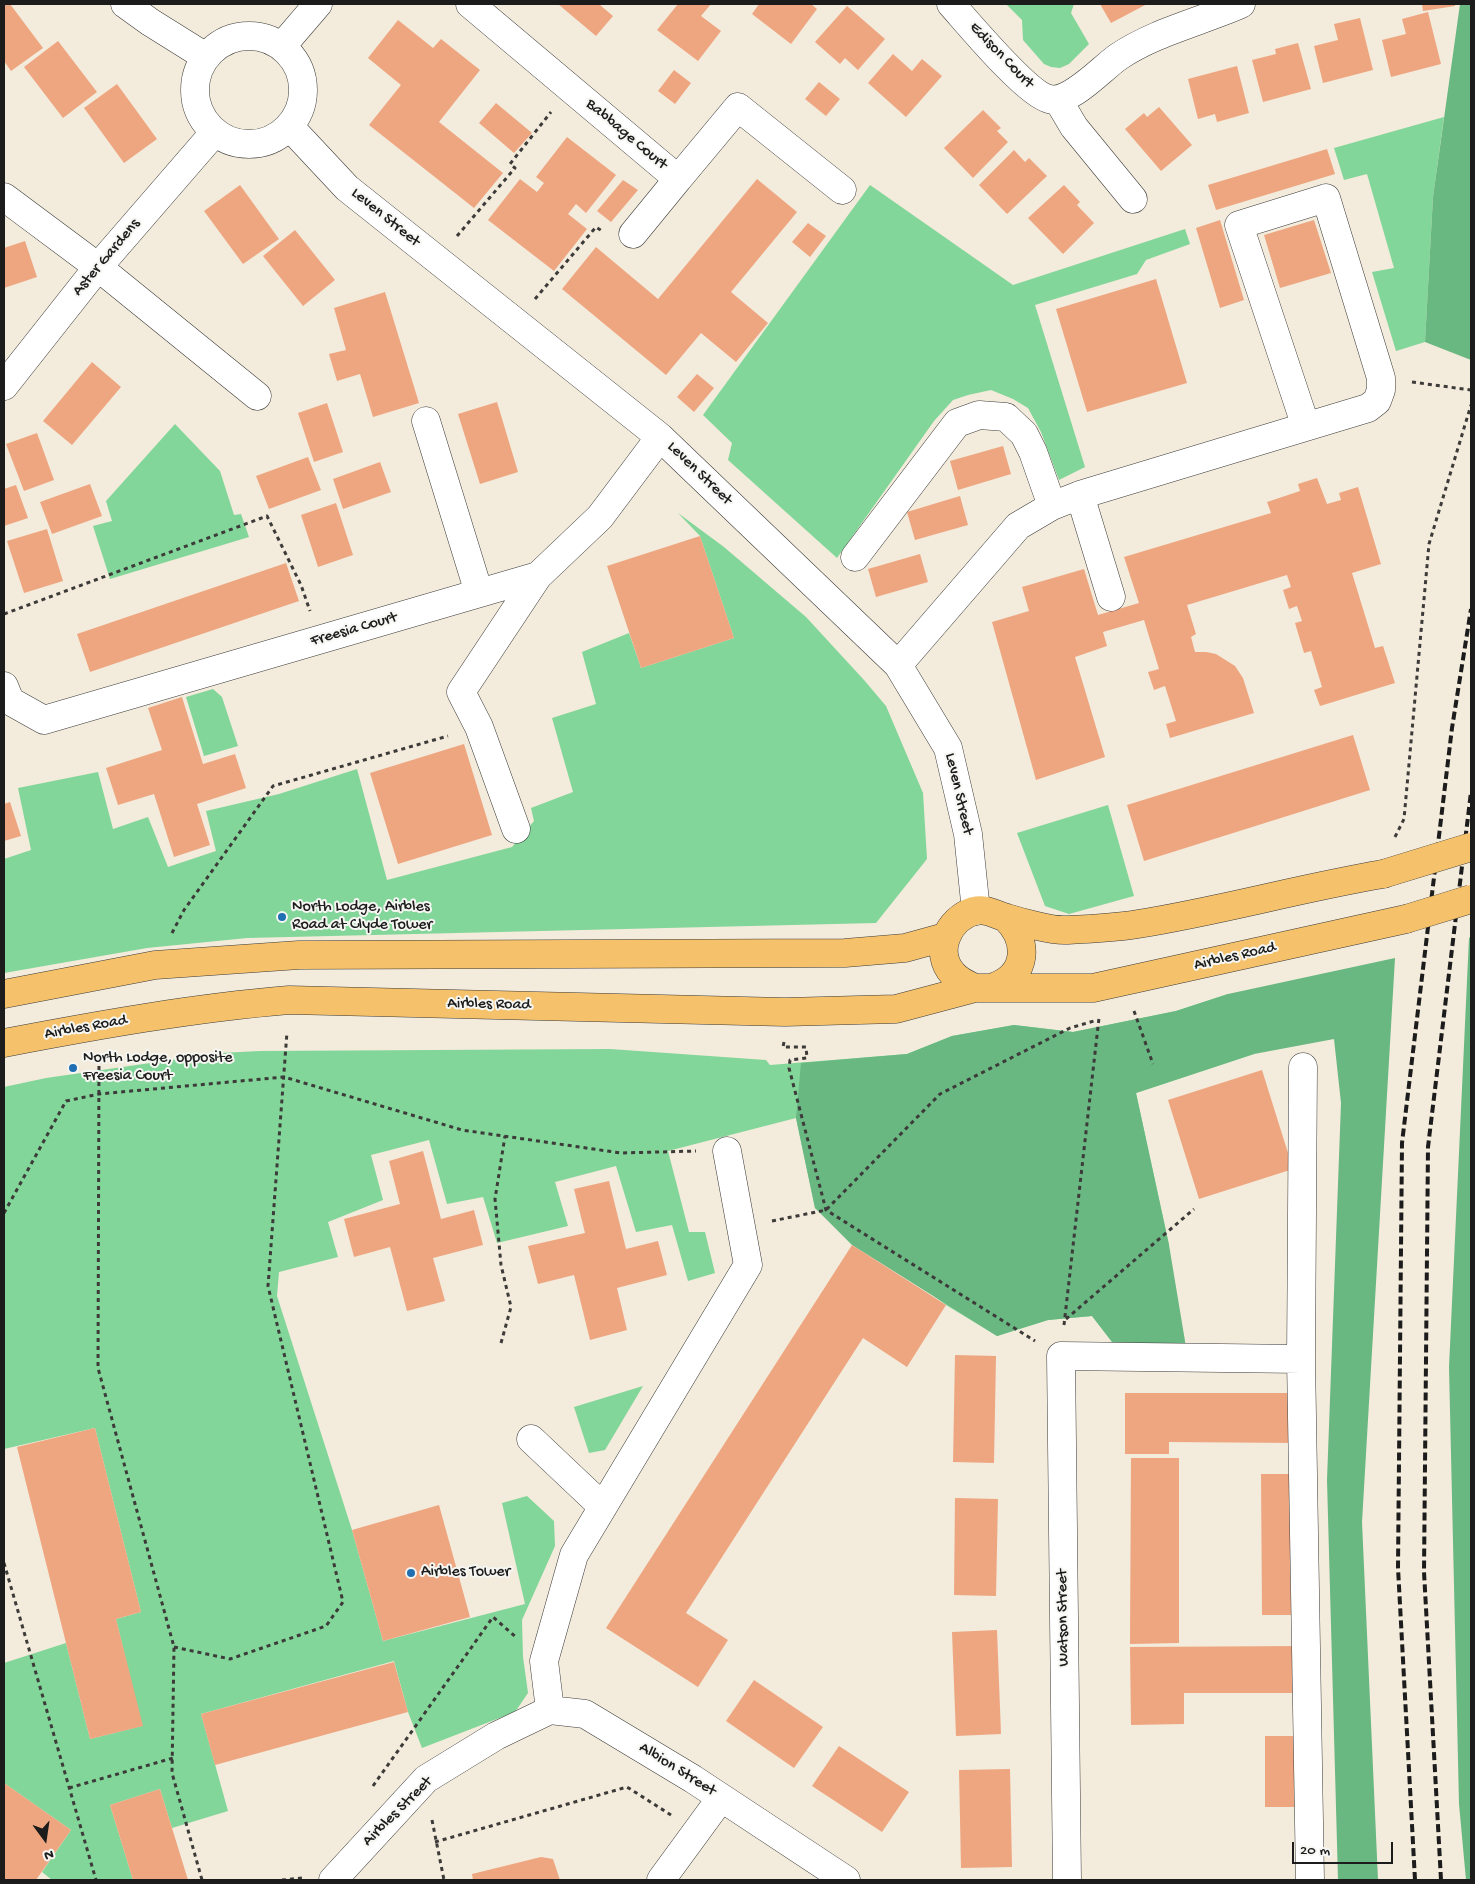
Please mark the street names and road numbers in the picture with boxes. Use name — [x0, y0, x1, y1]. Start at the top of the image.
street label: Edison Court — [965, 19, 1037, 93]
street label: Babbage Court — [581, 95, 671, 175]
street label: Leven Street — [347, 184, 423, 252]
street label: Aster Gardens — [69, 215, 145, 301]
street label: Leven Street — [662, 438, 736, 510]
street label: Freesia Court — [309, 608, 399, 652]
street label: Leven Street — [939, 751, 977, 837]
street label: Airbles Road — [1192, 938, 1278, 976]
street label: Airbles Road — [447, 995, 531, 1015]
street label: Airbles Road — [43, 1011, 129, 1045]
street label: Watson Street — [1054, 1569, 1074, 1667]
street label: Albion Street — [635, 1739, 719, 1801]
street label: Airbles Street — [359, 1773, 437, 1851]

